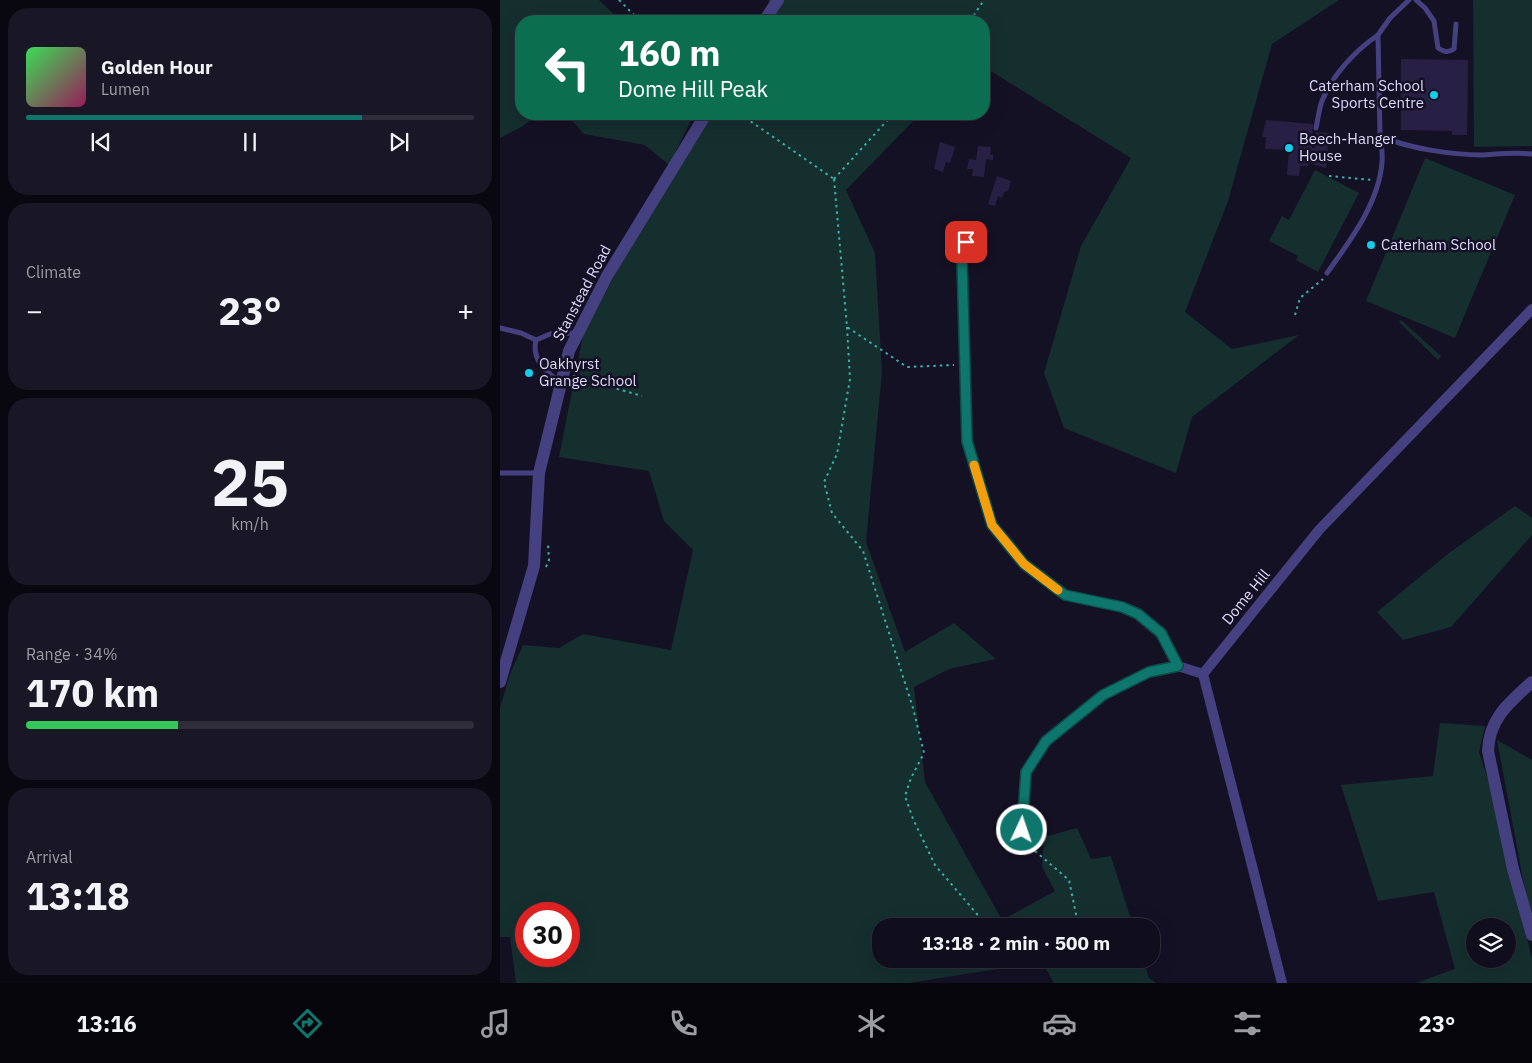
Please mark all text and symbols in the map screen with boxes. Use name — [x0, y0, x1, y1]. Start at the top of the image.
text: 160 m — [618, 30, 721, 76]
icon: left — [535, 35, 600, 100]
text: Golden Hour — [101, 55, 213, 79]
text: Dome Hill Peak — [618, 74, 768, 103]
place label: Caterham School Sports Centre — [1309, 76, 1424, 112]
text: Lumen — [101, 79, 150, 99]
marker: Caterham School Sports Centre — [1428, 89, 1440, 101]
icon: previous — [87, 128, 115, 156]
icon: pause — [236, 128, 264, 156]
icon: next — [385, 128, 413, 156]
place label: Beech-Hanger House — [1299, 129, 1397, 165]
marker: Beech-Hanger House — [1283, 142, 1295, 154]
pin — [945, 221, 987, 263]
icon: arrive — [952, 228, 980, 256]
place label: Caterham School — [1381, 235, 1496, 254]
marker: Caterham School — [1365, 239, 1377, 251]
street label: Stanstead Road — [548, 242, 615, 344]
text: Climate — [26, 262, 81, 282]
text: 23° — [218, 286, 282, 335]
text: − — [26, 292, 43, 329]
text: + — [457, 292, 474, 329]
place label: Oakhyrst Grange School — [539, 354, 637, 390]
marker: Oakhyrst Grange School — [523, 367, 535, 379]
text: 25 — [211, 439, 289, 524]
text: km/h — [231, 514, 269, 534]
street label: Dome Hill — [1218, 565, 1274, 628]
text: Range · 34% — [26, 644, 118, 664]
text: 170 km — [26, 668, 159, 717]
position arrow — [995, 803, 1047, 855]
text: Arrival — [26, 847, 73, 867]
text: 13:18 — [26, 871, 130, 920]
speed limit sign: 30 — [515, 902, 580, 967]
map controls — [1466, 918, 1516, 968]
button: layers — [1466, 918, 1516, 968]
text: 13:18 · 2 min · 500 m — [922, 931, 1110, 955]
icon: directions — [290, 1006, 325, 1041]
icon: music — [478, 1006, 513, 1041]
icon: phone — [666, 1006, 701, 1041]
icon: climate — [854, 1006, 889, 1041]
icon: car — [1042, 1006, 1077, 1041]
icon: filters — [1230, 1006, 1265, 1041]
text: 13:16 — [77, 1009, 137, 1038]
text: 23° — [1419, 1009, 1455, 1038]

